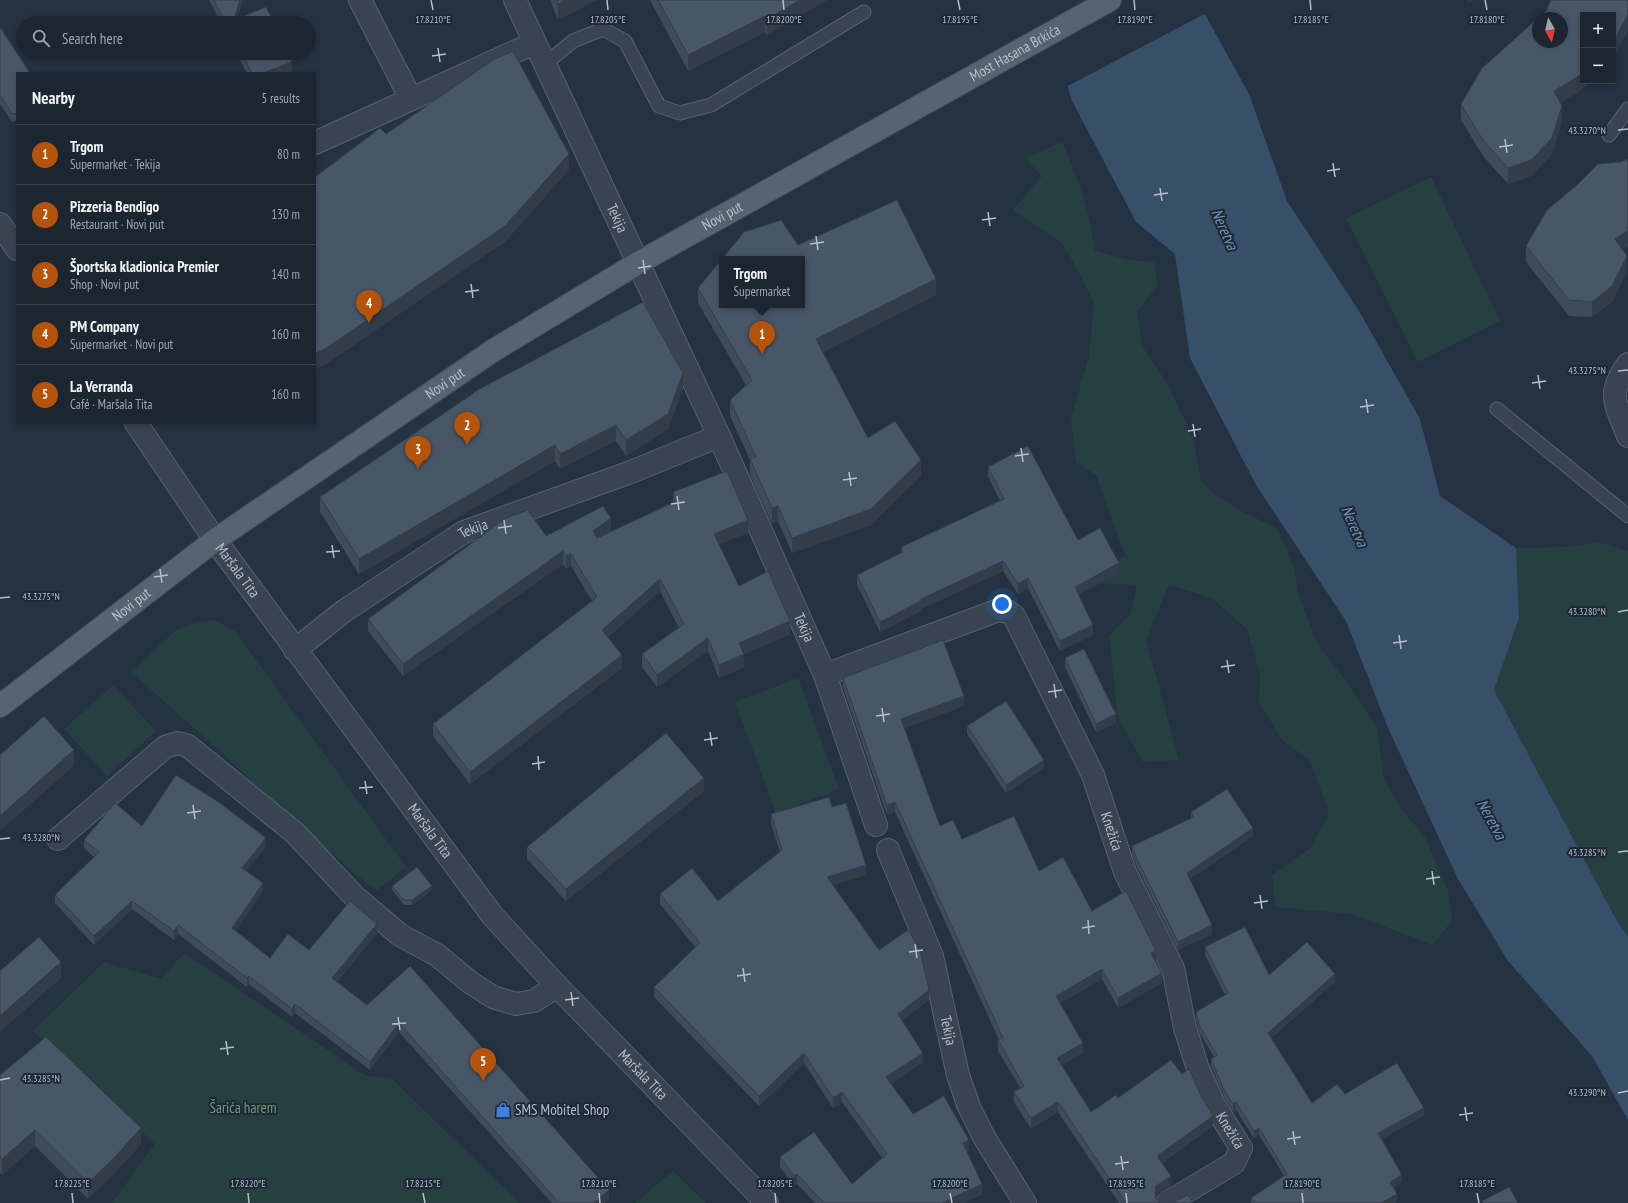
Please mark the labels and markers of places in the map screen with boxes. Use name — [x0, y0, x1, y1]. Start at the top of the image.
pin: 4 — [356, 290, 382, 323]
pin: 1 — [749, 321, 775, 354]
pin: 2 — [454, 412, 480, 445]
pin: 3 — [405, 436, 431, 469]
pin: 5 — [470, 1048, 496, 1081]
place label: SMS Mobitel Shop — [515, 1100, 609, 1119]
shop icon: SMS Mobitel Shop — [494, 1101, 512, 1119]

